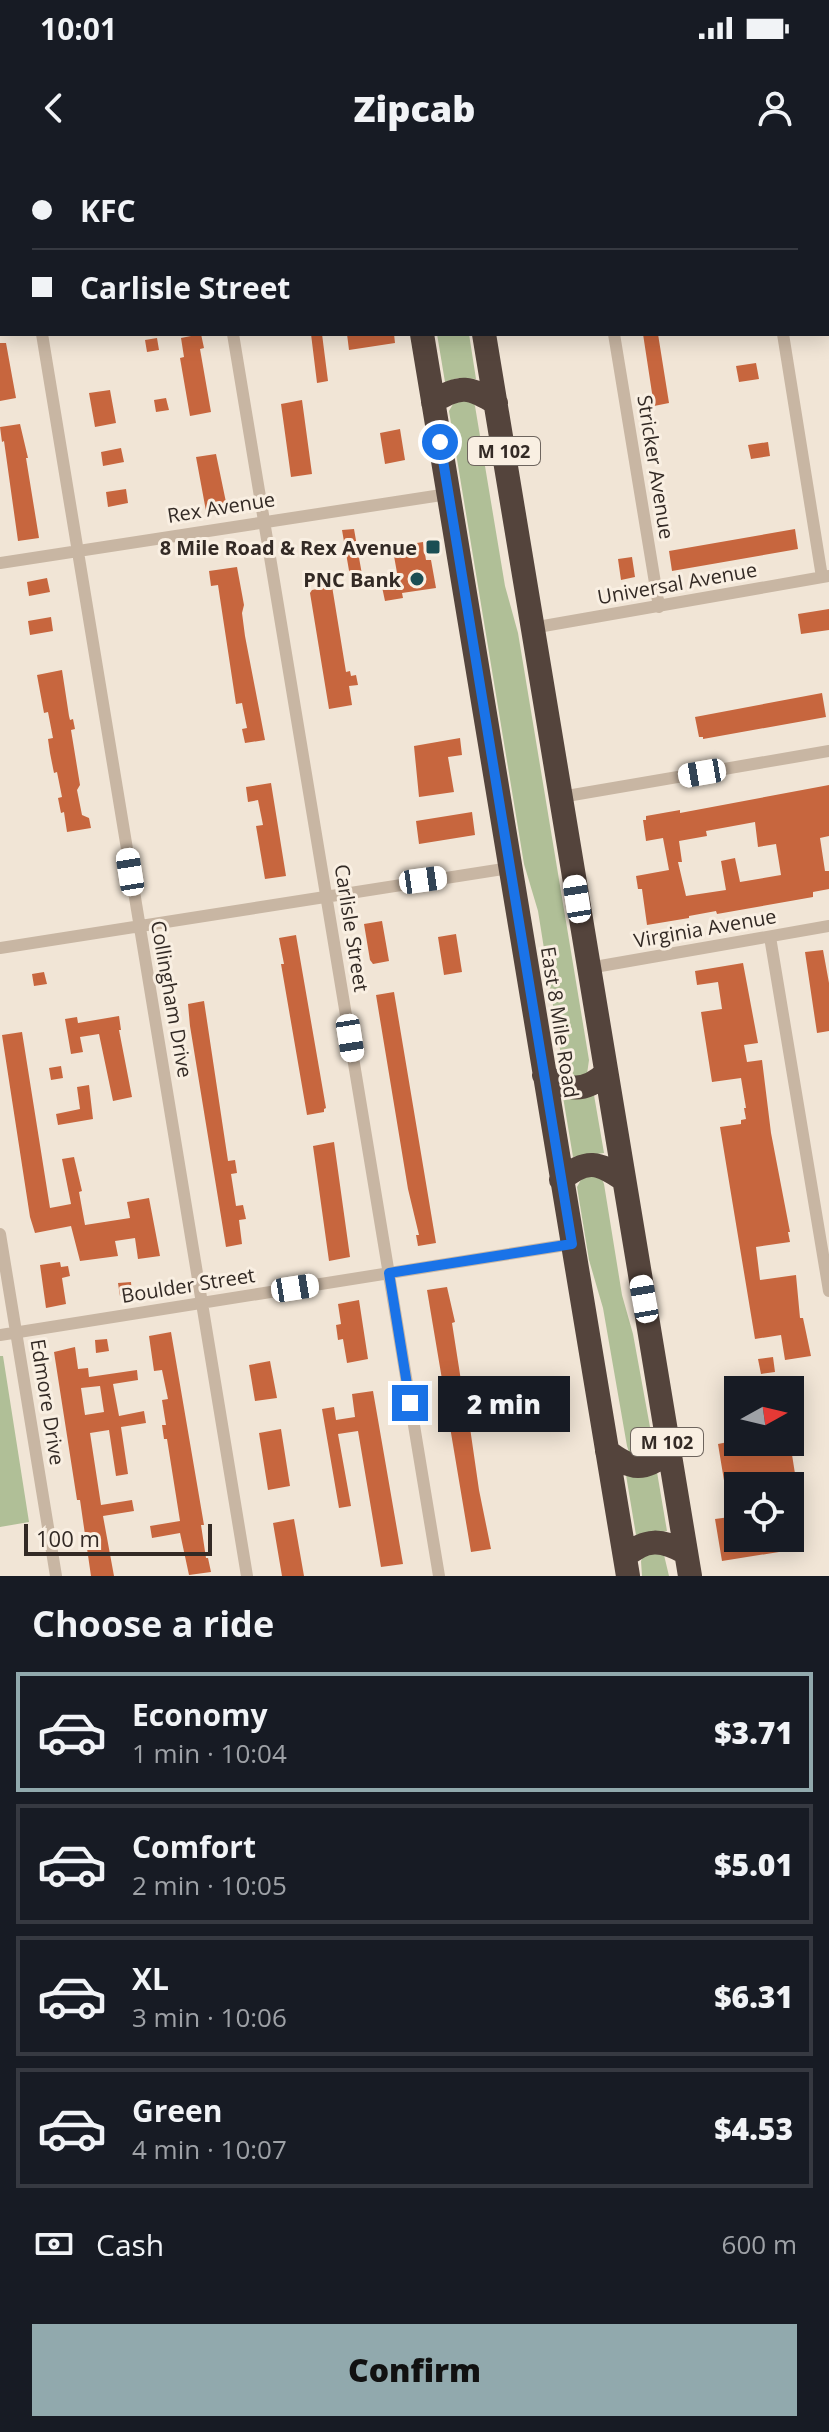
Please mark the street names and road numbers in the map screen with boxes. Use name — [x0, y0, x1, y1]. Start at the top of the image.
street label: Stricker Avenue — [631, 393, 681, 541]
road number: M 102 — [468, 437, 540, 465]
street label: Rex Avenue — [165, 485, 277, 529]
street label: Universal Avenue — [595, 556, 759, 610]
street label: Carlisle Street — [329, 862, 375, 994]
street label: Virginia Avenue — [632, 902, 778, 954]
street label: Collingham Drive — [145, 918, 199, 1080]
street label: East 8 Mile Road — [535, 944, 585, 1100]
street label: Boulder Street — [119, 1261, 257, 1309]
street label: Edmore Drive — [25, 1337, 71, 1467]
road number: M 102 — [631, 1428, 703, 1456]

